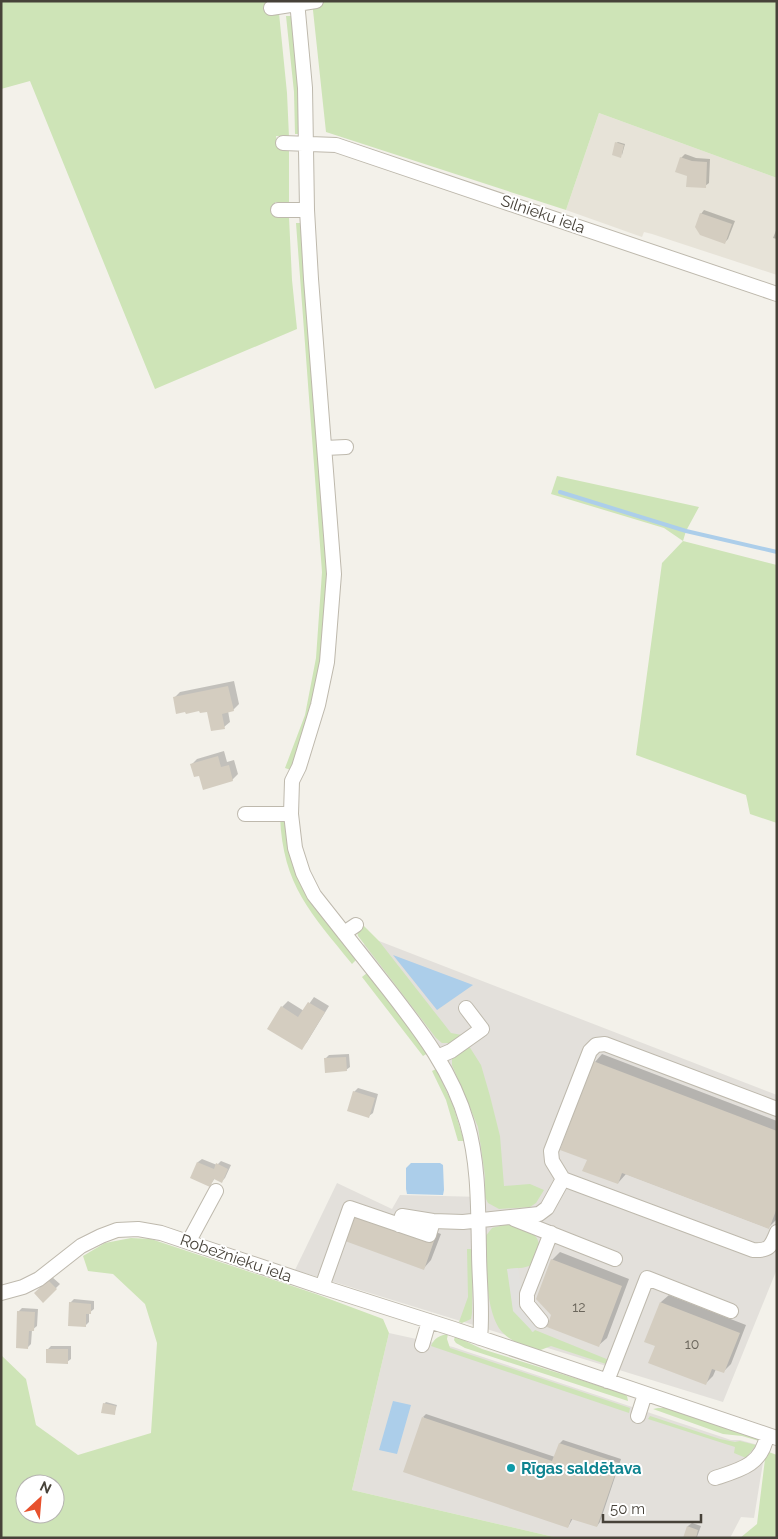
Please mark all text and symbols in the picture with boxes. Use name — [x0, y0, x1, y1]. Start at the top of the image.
street label: Silnieku iela — [498, 191, 588, 237]
street label: Robežnieku iela — [178, 1230, 294, 1286]
house number: 12 — [572, 1299, 586, 1315]
house number: 10 — [685, 1336, 699, 1352]
place label: Rīgas saldētava — [521, 1459, 641, 1478]
marker: Rīgas saldētava — [505, 1462, 517, 1474]
north arrow — [15, 1474, 65, 1524]
text: N — [37, 1478, 54, 1497]
scale bar — [603, 1492, 700, 1524]
text: 50 m — [610, 1500, 645, 1518]

